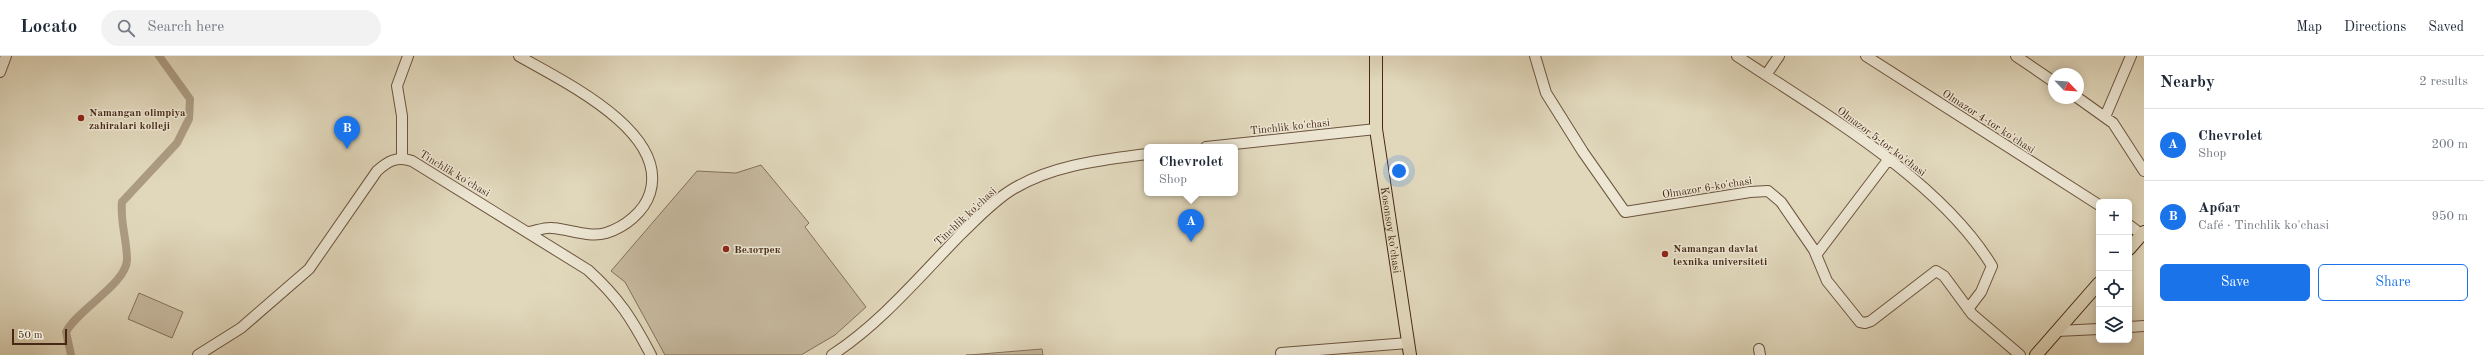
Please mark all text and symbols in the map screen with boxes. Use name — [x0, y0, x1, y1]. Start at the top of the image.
search box — [101, 10, 381, 46]
icon: search — [115, 17, 137, 39]
text: Locato — [20, 18, 77, 37]
text: Search here — [147, 20, 224, 35]
text: Map — [2296, 20, 2322, 34]
text: Directions — [2344, 20, 2406, 34]
text: Saved — [2428, 20, 2464, 34]
north arrow — [2048, 68, 2084, 104]
text: Nearby — [2160, 74, 2215, 91]
text: 2 results — [2419, 75, 2468, 88]
street label: Olmazor 4-tor ko'chasi — [1940, 88, 2036, 156]
street label: Olmazor 5-tor ko'chasi — [1835, 105, 1927, 179]
place label: Namangan olimpiya zahiralari kolleji — [89, 108, 186, 132]
marker: Namangan olimpiya zahiralari kolleji — [76, 113, 86, 123]
pin: B — [334, 116, 360, 149]
street label: Tinchlik ko'chasi — [1250, 118, 1331, 137]
text: Chevrolet — [2198, 129, 2263, 144]
text: A — [2168, 138, 2178, 151]
text: 200 m — [2431, 138, 2468, 151]
popup — [1144, 144, 1238, 196]
text: Shop — [2198, 147, 2226, 160]
street label: Tinchlik ko'chasi — [417, 149, 491, 200]
text: Chevrolet — [1159, 155, 1223, 170]
your location — [1389, 161, 1409, 181]
text: Shop — [1159, 173, 1187, 186]
street label: Olmazor 6-ko'chasi — [1661, 176, 1753, 201]
street label: Tinchlik ko'chasi — [933, 186, 999, 248]
street label: Kosonsoy ko’chasi — [1378, 186, 1402, 274]
map controls — [2096, 199, 2132, 343]
button: + — [2096, 199, 2132, 235]
text: Арбат — [2198, 201, 2240, 216]
pin: A — [1178, 209, 1204, 242]
text: B — [2168, 210, 2178, 223]
text: 950 m — [2431, 210, 2468, 223]
text: Café · Tinchlik ko'chasi — [2198, 219, 2329, 232]
button: − — [2096, 235, 2132, 271]
marker: Велотрек — [721, 244, 731, 254]
place label: Namangan davlat texnika universiteti — [1673, 244, 1767, 268]
place label: Велотрек — [734, 245, 781, 256]
marker: Namangan davlat texnika universiteti — [1660, 249, 1670, 259]
button: Save — [2160, 264, 2310, 301]
button: Share — [2318, 264, 2468, 301]
button: locate — [2096, 271, 2132, 307]
button: layers — [2096, 307, 2132, 343]
scale bar — [12, 327, 67, 346]
text: 50 m — [18, 330, 43, 341]

